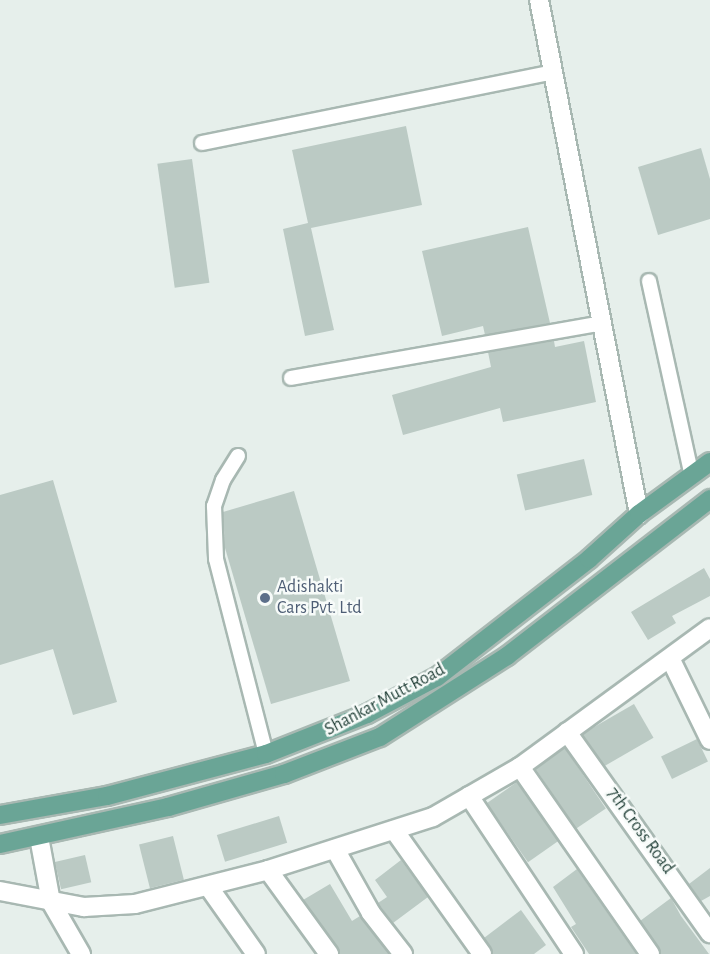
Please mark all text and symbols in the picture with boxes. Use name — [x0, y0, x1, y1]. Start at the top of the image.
place label: Adishakti Cars Pvt. Ltd — [277, 577, 361, 620]
marker: Adishakti Cars Pvt. Ltd — [258, 591, 272, 605]
street label: Shankar Mutt Road — [321, 659, 449, 741]
street label: 7th Cross Road — [601, 784, 679, 878]

